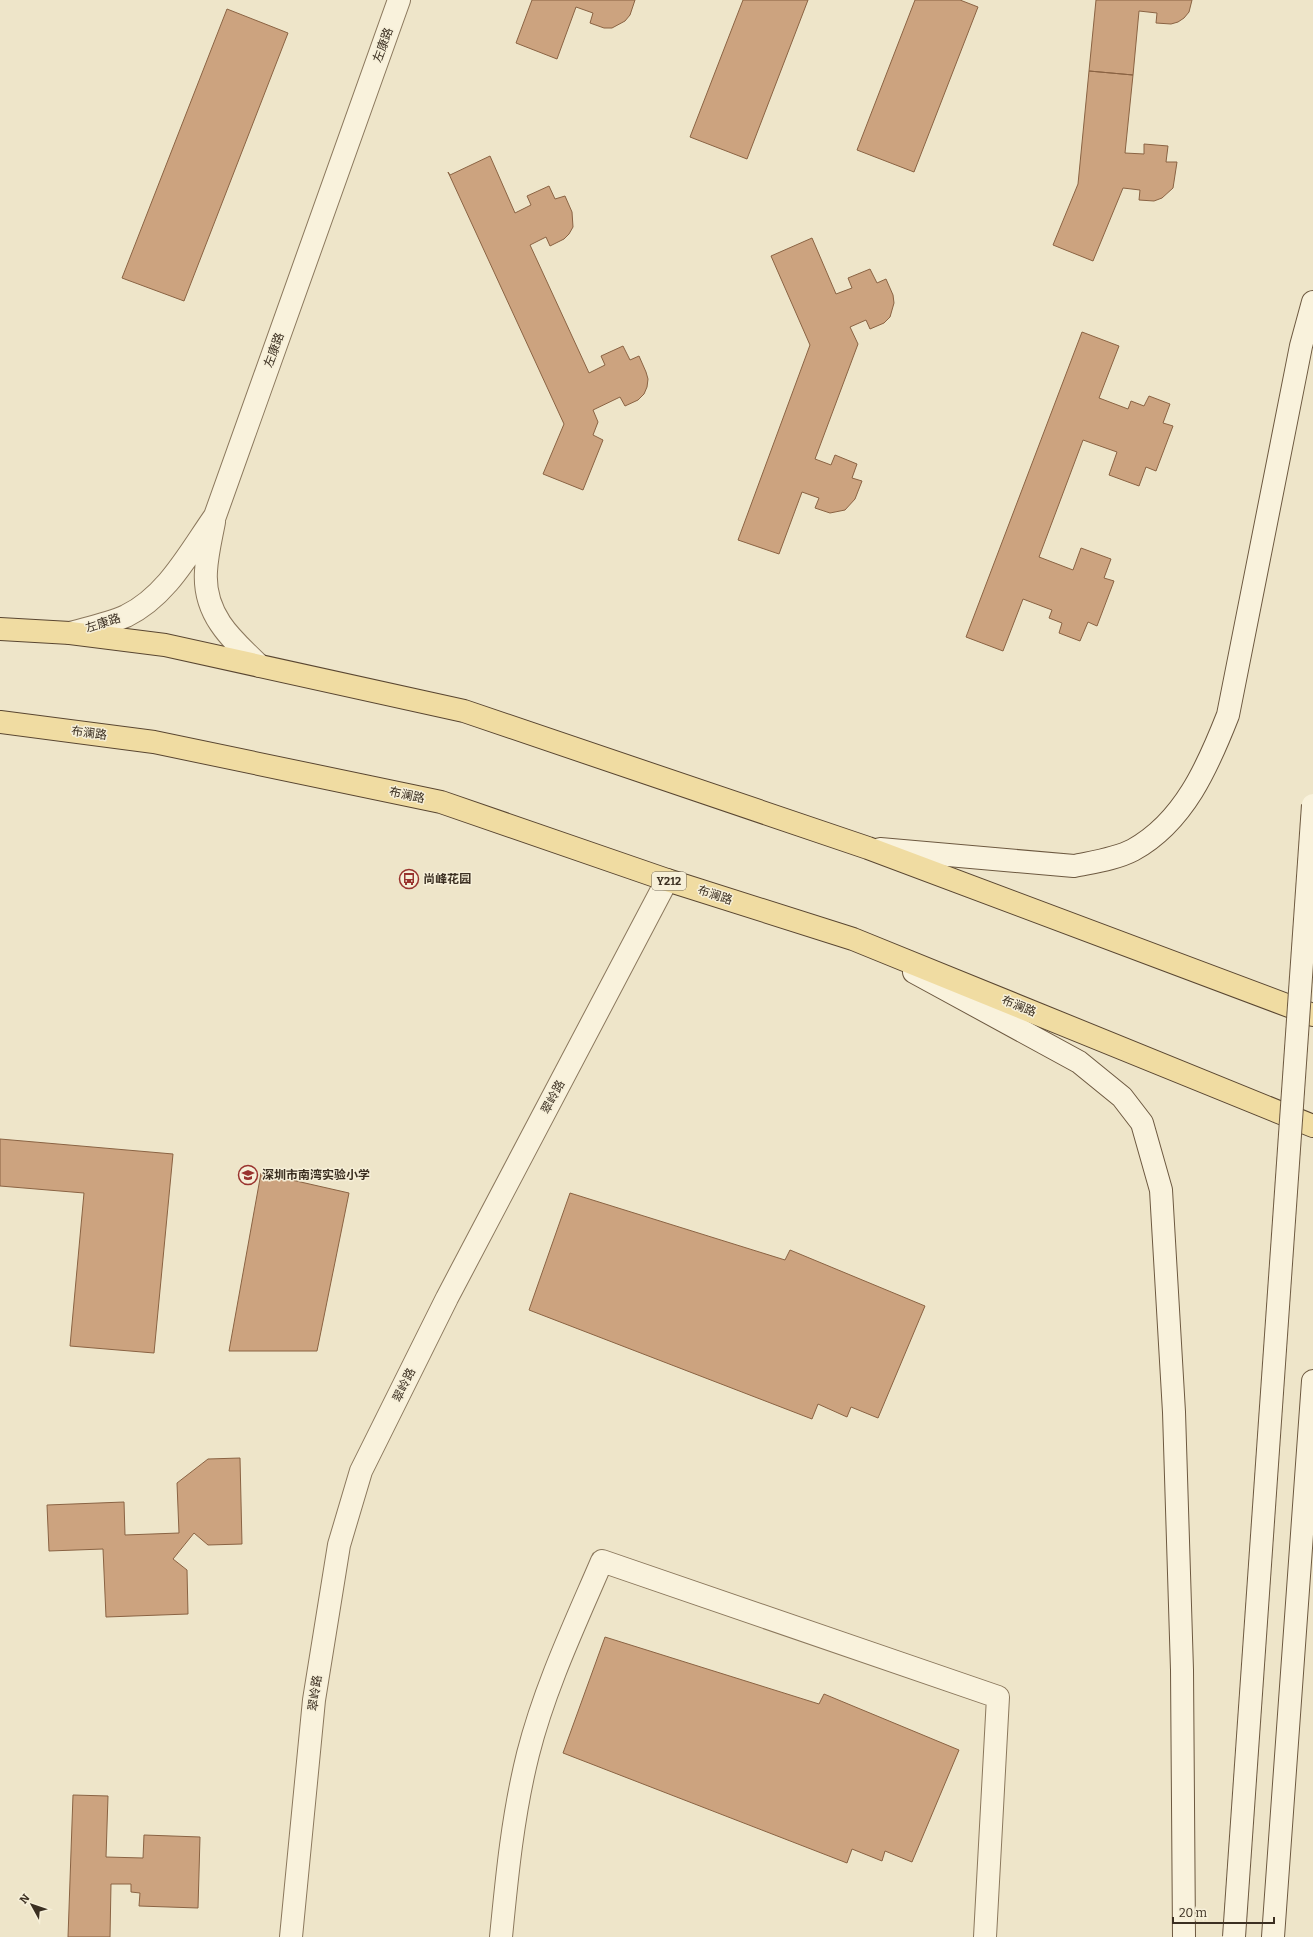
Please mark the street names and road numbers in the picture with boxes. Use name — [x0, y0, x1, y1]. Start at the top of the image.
street label: 左康路 — [370, 26, 396, 64]
street label: 左康路 — [261, 331, 287, 369]
street label: 左康路 — [84, 611, 122, 635]
street label: 布澜路 — [70, 724, 108, 742]
street label: 布澜路 — [388, 784, 426, 806]
road number: Y212 — [652, 872, 686, 890]
street label: 布澜路 — [696, 883, 734, 907]
street label: 布澜路 — [1000, 993, 1038, 1019]
street label: 翠岭路 — [538, 1078, 568, 1116]
street label: 翠岭路 — [390, 1366, 418, 1404]
street label: 翠岭路 — [306, 1674, 324, 1712]

